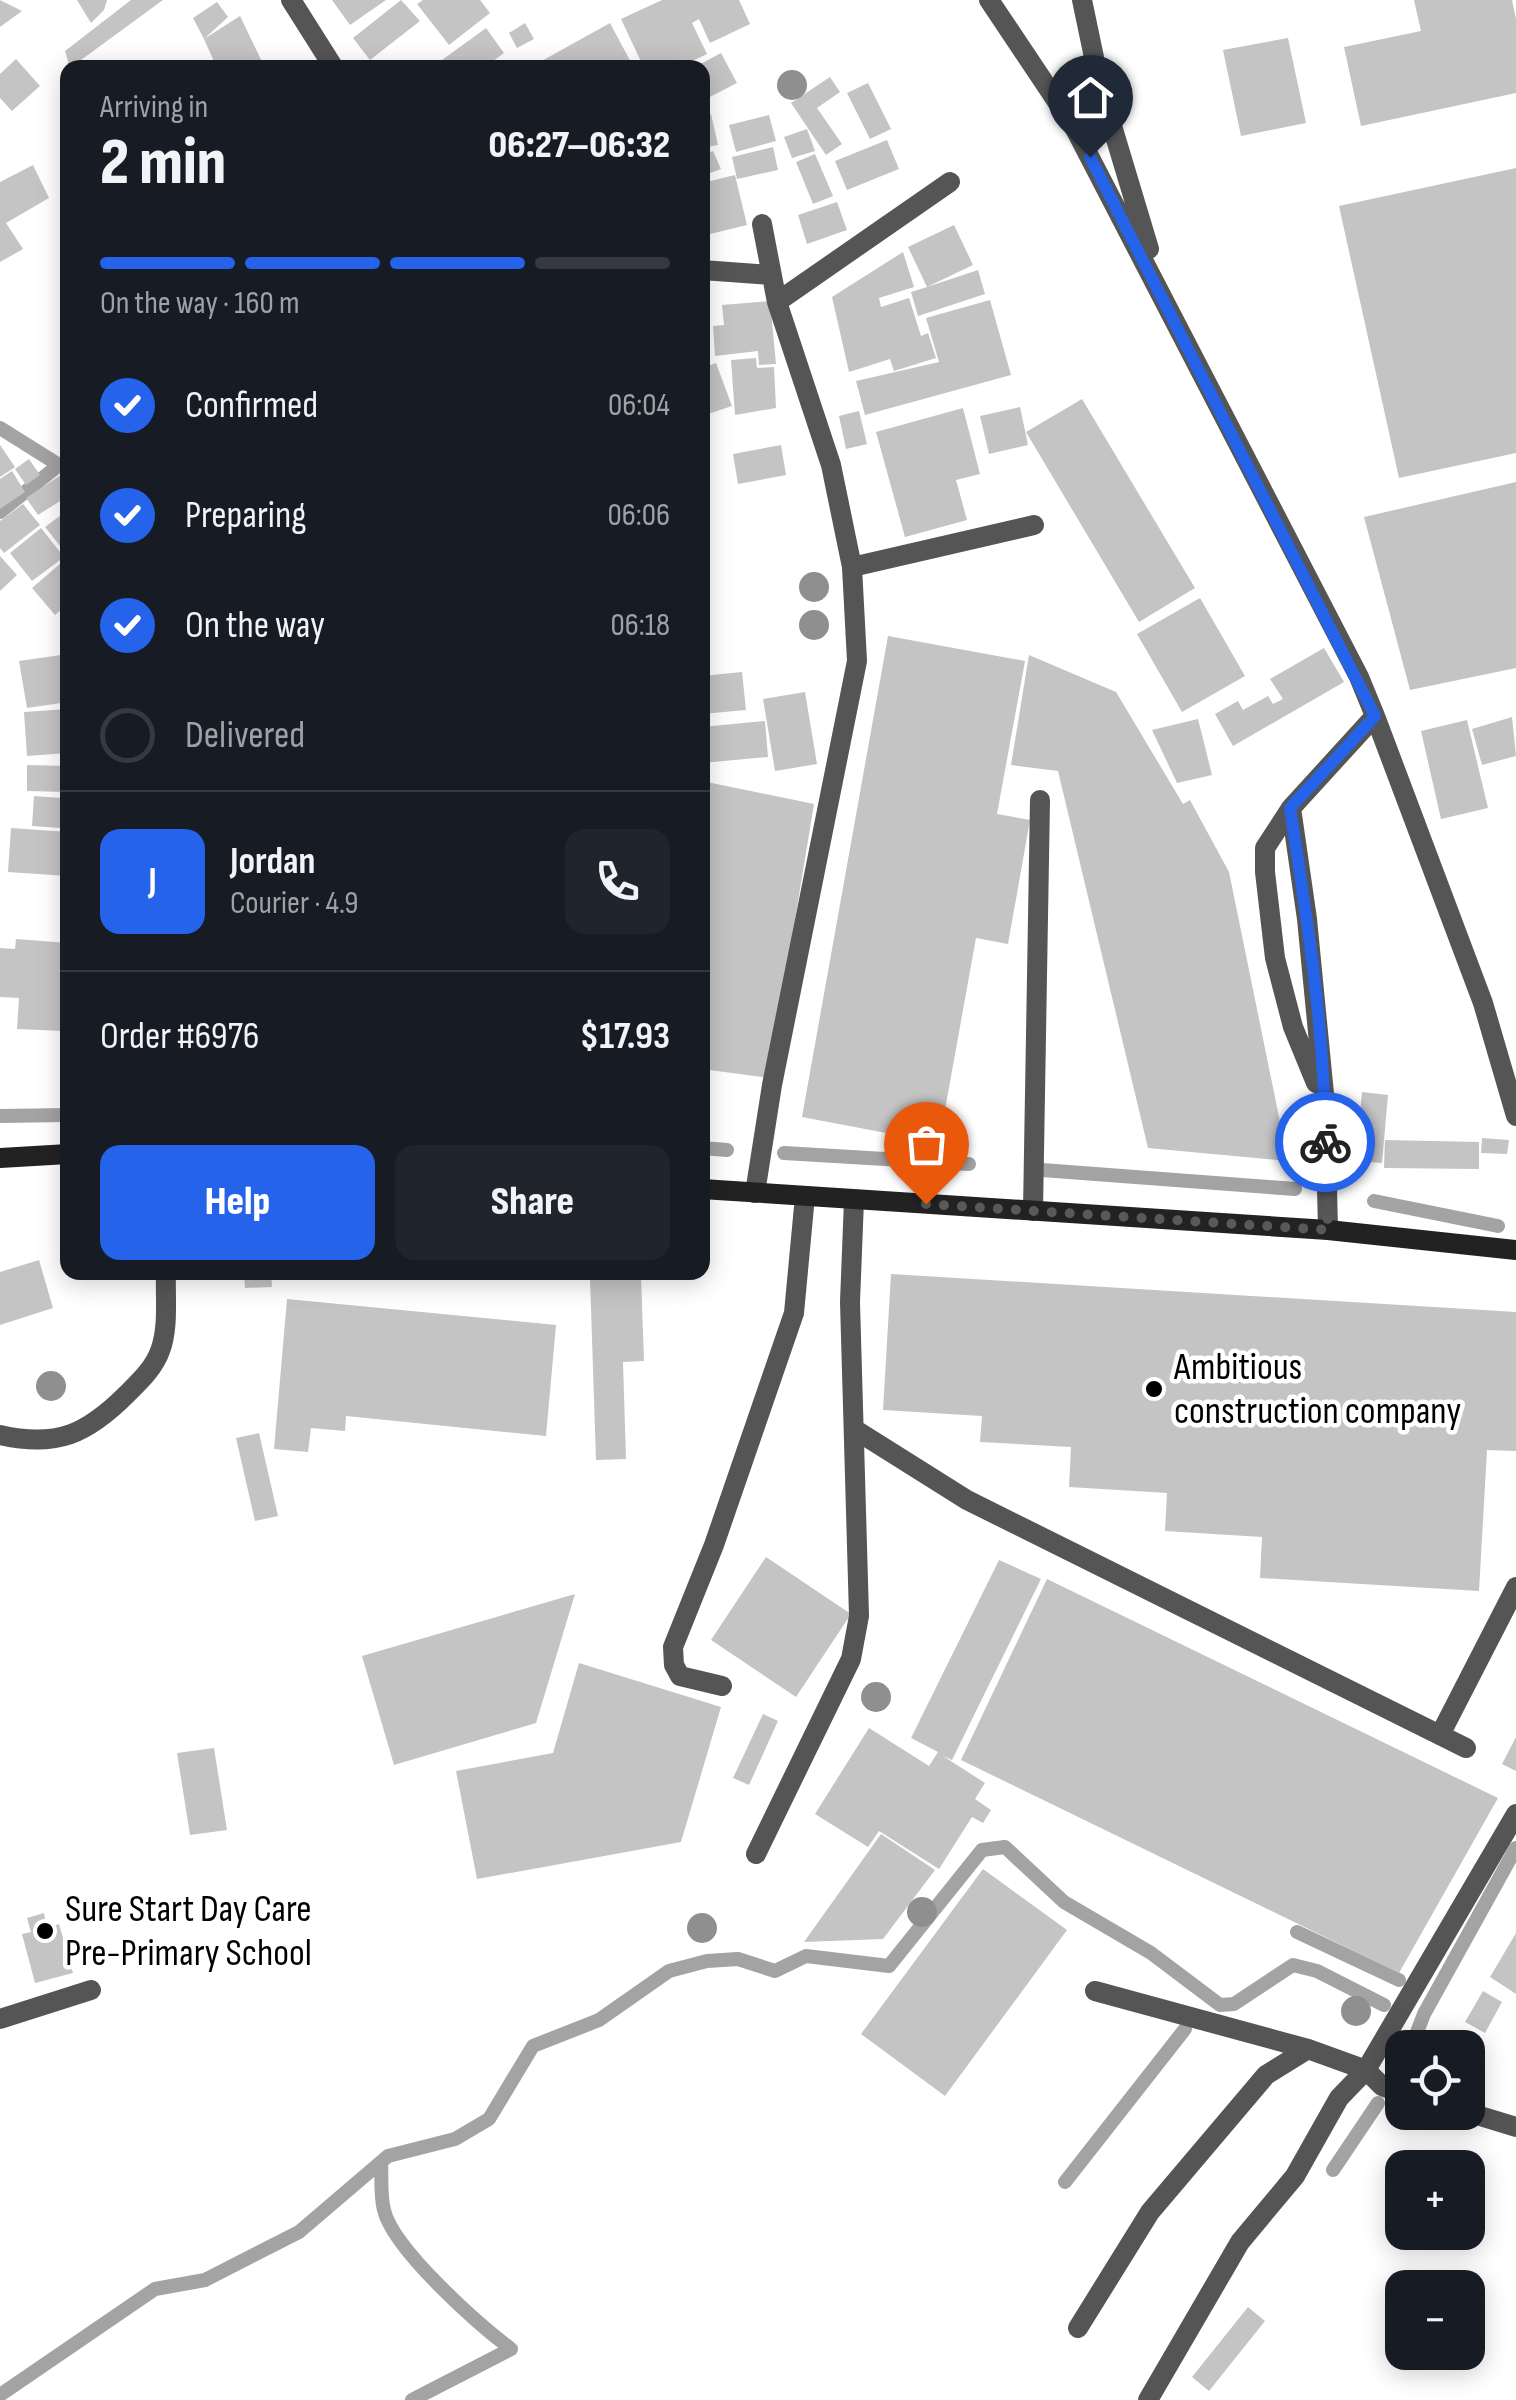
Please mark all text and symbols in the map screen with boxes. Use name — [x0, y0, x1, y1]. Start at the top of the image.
pin — [1048, 55, 1133, 158]
icon: home — [1063, 70, 1118, 125]
text: Arriving in — [100, 88, 208, 127]
text: 06:27–06:32 — [489, 123, 670, 168]
text: 2 min — [100, 125, 226, 203]
text: On the way · 160 m — [100, 284, 299, 323]
icon: check — [100, 378, 155, 433]
text: Confirmed — [185, 383, 318, 428]
text: 06:04 — [608, 386, 670, 425]
icon: check — [100, 488, 155, 543]
text: Preparing — [185, 493, 306, 538]
text: 06:06 — [607, 496, 670, 535]
icon: check — [100, 598, 155, 653]
text: On the way — [185, 603, 325, 648]
text: 06:18 — [610, 606, 670, 645]
text: Delivered — [185, 713, 305, 758]
button: phone — [565, 829, 670, 934]
text: Jordan — [230, 839, 315, 884]
text: J — [148, 859, 157, 904]
text: Courier · 4.9 — [230, 884, 358, 923]
text: Order #6976 — [100, 1014, 259, 1059]
text: $17.93 — [580, 1014, 670, 1059]
courier — [1275, 1092, 1375, 1192]
pin — [884, 1102, 969, 1205]
icon: bike — [1298, 1115, 1353, 1170]
icon: bag — [899, 1117, 954, 1172]
button: Help — [100, 1145, 375, 1260]
button: Share — [395, 1145, 670, 1260]
place label: Ambitious construction company — [1173, 1345, 1461, 1434]
marker: Ambitious construction company — [1143, 1378, 1165, 1400]
place label: Sure Start Day Care Pre-Primary School — [65, 1887, 312, 1976]
marker: Sure Start Day Care Pre-Primary School — [34, 1920, 56, 1942]
map controls — [1385, 2030, 1485, 2370]
button: locate — [1385, 2030, 1485, 2130]
button: + — [1385, 2150, 1485, 2250]
button: − — [1385, 2270, 1485, 2370]

